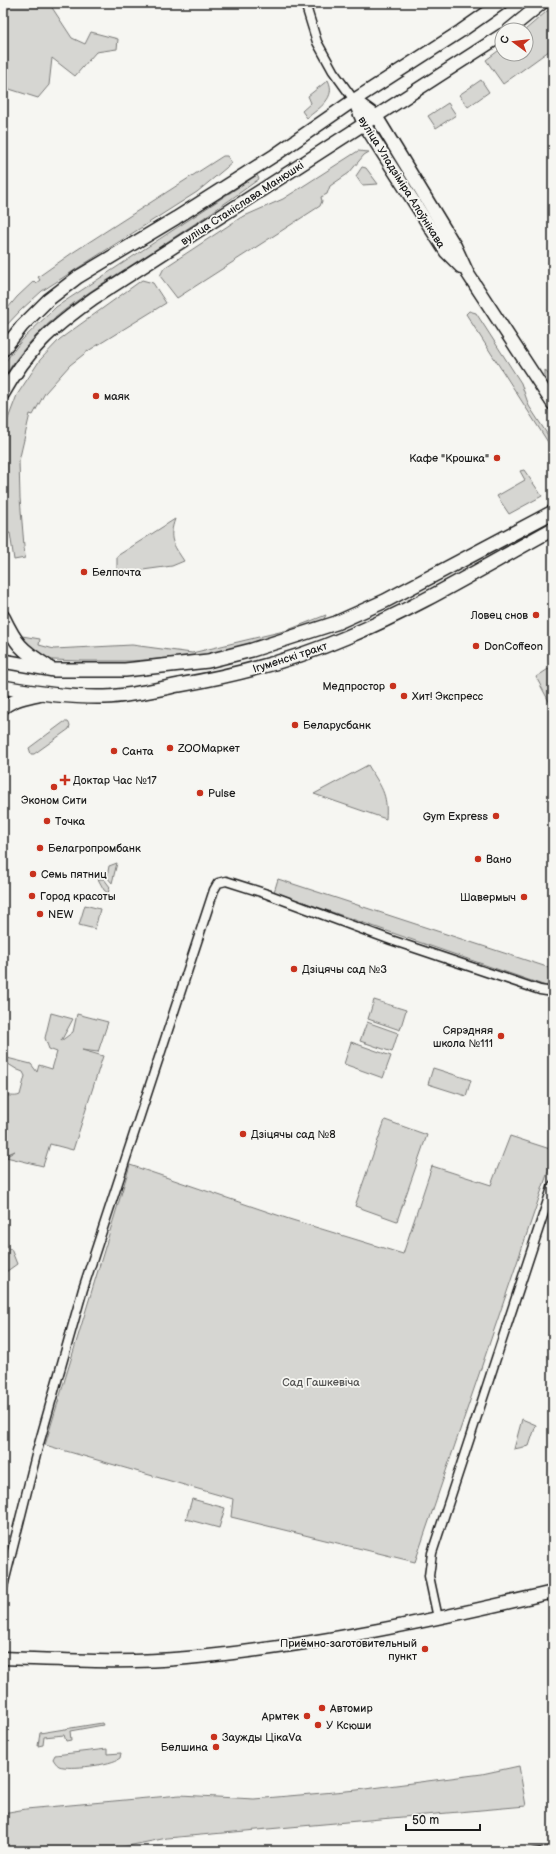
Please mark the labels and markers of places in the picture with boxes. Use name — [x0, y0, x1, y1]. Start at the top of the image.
place label: маяк — [104, 390, 130, 403]
marker: маяк — [91, 391, 101, 401]
place label: Кафе "Крошка" — [409, 452, 489, 465]
marker: Кафе "Крошка" — [492, 453, 502, 463]
place label: Белпочта — [92, 566, 142, 579]
marker: Белпочта — [79, 567, 89, 577]
place label: Ловец снов — [470, 609, 528, 622]
marker: Ловец снов — [531, 610, 541, 620]
place label: DonCoffeon — [484, 640, 543, 653]
marker: DonCoffeon — [471, 641, 481, 651]
place label: Медпростор — [322, 680, 386, 693]
marker: Медпростор — [388, 681, 398, 691]
place label: Хит! Экспресс — [412, 690, 484, 703]
marker: Хит! Экспресс — [399, 691, 409, 701]
place label: Беларусбанк — [303, 719, 371, 732]
marker: Беларусбанк — [290, 720, 300, 730]
place label: ZOOМаркет — [177, 742, 240, 755]
marker: ZOOМаркет — [165, 743, 175, 753]
place label: Санта — [122, 745, 154, 758]
marker: Санта — [109, 746, 119, 756]
place label: Доктар Час №17 — [73, 774, 157, 787]
marker: Доктар Час №17 — [60, 775, 70, 785]
marker: Эконом Сити — [49, 782, 59, 792]
place label: Pulse — [208, 787, 236, 800]
marker: Pulse — [195, 788, 205, 798]
place label: Эконом Сити — [21, 794, 87, 807]
place label: Gym Express — [423, 810, 489, 823]
marker: Gym Express — [491, 811, 501, 821]
place label: Точка — [55, 815, 85, 828]
marker: Точка — [42, 816, 52, 826]
place label: Белагропромбанк — [48, 842, 141, 855]
marker: Белагропромбанк — [35, 843, 45, 853]
place label: Вано — [486, 853, 512, 866]
marker: Вано — [473, 854, 483, 864]
place label: Семь пятниц — [41, 868, 107, 881]
marker: Семь пятниц — [28, 869, 38, 879]
place label: Город красоты — [40, 890, 116, 903]
marker: Город красоты — [27, 891, 37, 901]
place label: Шавермыч — [460, 891, 516, 904]
marker: Шавермыч — [519, 892, 529, 902]
place label: NEW — [48, 908, 74, 921]
marker: NEW — [35, 909, 45, 919]
place label: Дзіцячы сад №3 — [302, 963, 387, 976]
marker: Дзіцячы сад №3 — [289, 964, 299, 974]
place label: Сярэдняя школа №111 — [433, 1024, 493, 1050]
marker: Сярэдняя школа №111 — [496, 1031, 506, 1041]
place label: Дзіцячы сад №8 — [251, 1128, 336, 1141]
marker: Дзіцячы сад №8 — [238, 1129, 248, 1139]
place label: Приёмно-заготовительный пункт — [280, 1637, 417, 1663]
marker: Приёмно-заготовительный пункт — [420, 1644, 430, 1654]
place label: Автомир — [329, 1702, 373, 1715]
marker: Автомир — [317, 1703, 327, 1713]
place label: Армтек — [261, 1710, 299, 1723]
marker: Армтек — [302, 1711, 312, 1721]
place label: У Ксюши — [326, 1719, 371, 1732]
marker: У Ксюши — [313, 1720, 323, 1730]
place label: Заужды ЦікаVа — [222, 1731, 302, 1744]
marker: Заужды ЦікаVа — [209, 1732, 219, 1742]
place label: Белшина — [161, 1741, 208, 1754]
marker: Белшина — [211, 1742, 221, 1752]

